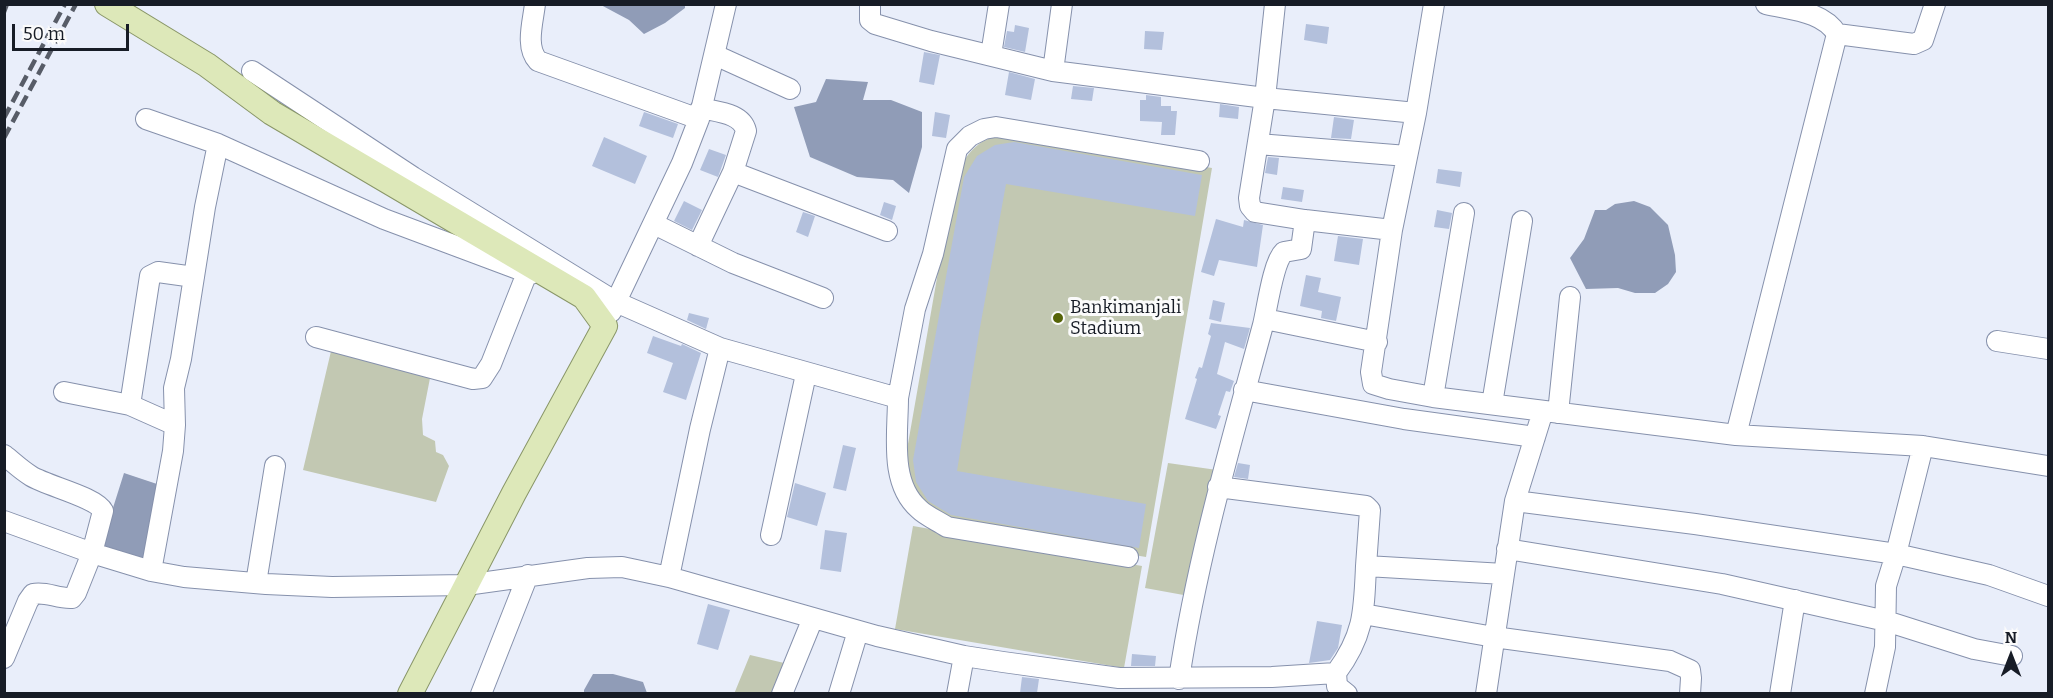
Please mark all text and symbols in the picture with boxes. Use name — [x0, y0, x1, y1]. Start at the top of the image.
scale bar — [15, 12, 132, 50]
text: 50 m — [23, 23, 65, 45]
place label: Bankimanjali Stadium — [1070, 297, 1181, 340]
marker: Bankimanjali Stadium — [1051, 311, 1065, 325]
north arrow — [1981, 626, 2041, 686]
text: N — [2005, 628, 2017, 647]

